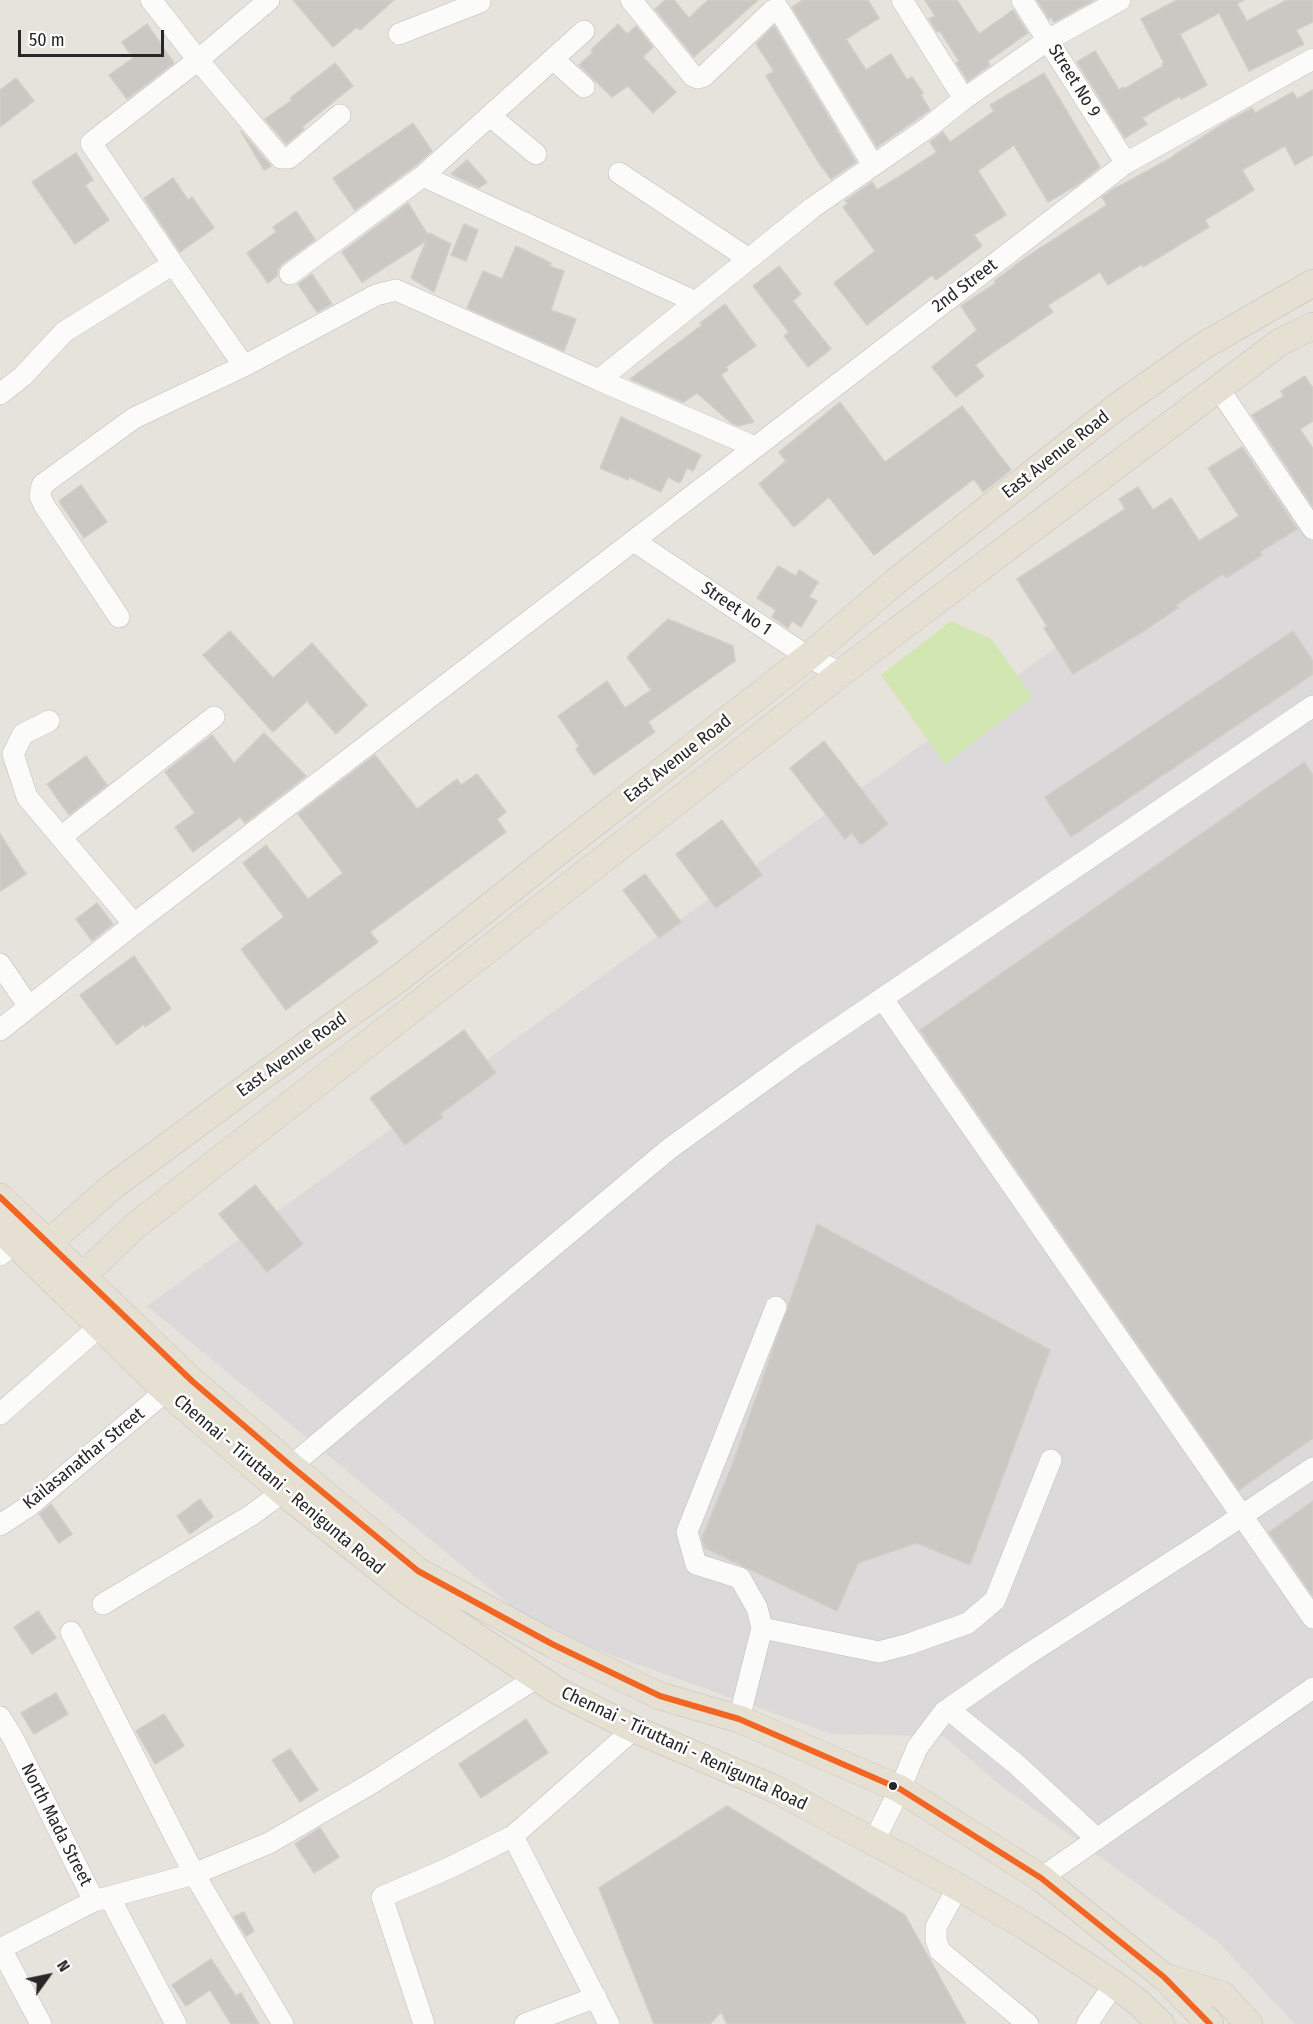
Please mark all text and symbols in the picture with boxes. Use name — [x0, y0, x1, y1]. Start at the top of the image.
scale bar — [21, 18, 166, 56]
text: 50 m — [29, 29, 65, 51]
street label: Street No 9 — [1043, 41, 1105, 121]
street label: 2nd Street — [928, 255, 1002, 317]
street label: East Avenue Road — [998, 406, 1114, 504]
street label: Street No 1 — [697, 578, 775, 640]
street label: East Avenue Road — [620, 710, 736, 808]
street label: East Avenue Road — [233, 1008, 351, 1102]
street label: Chennai - Tiruttani - Renigunta Road — [169, 1390, 389, 1580]
street label: Kailasanathar Street — [19, 1403, 149, 1515]
street label: Chennai - Tiruttani - Renigunta Road — [558, 1682, 810, 1816]
street label: North Mada Street — [16, 1760, 96, 1890]
unlabelled marker — [887, 1780, 899, 1792]
north arrow — [18, 1946, 78, 2006]
text: N — [53, 1957, 74, 1975]

